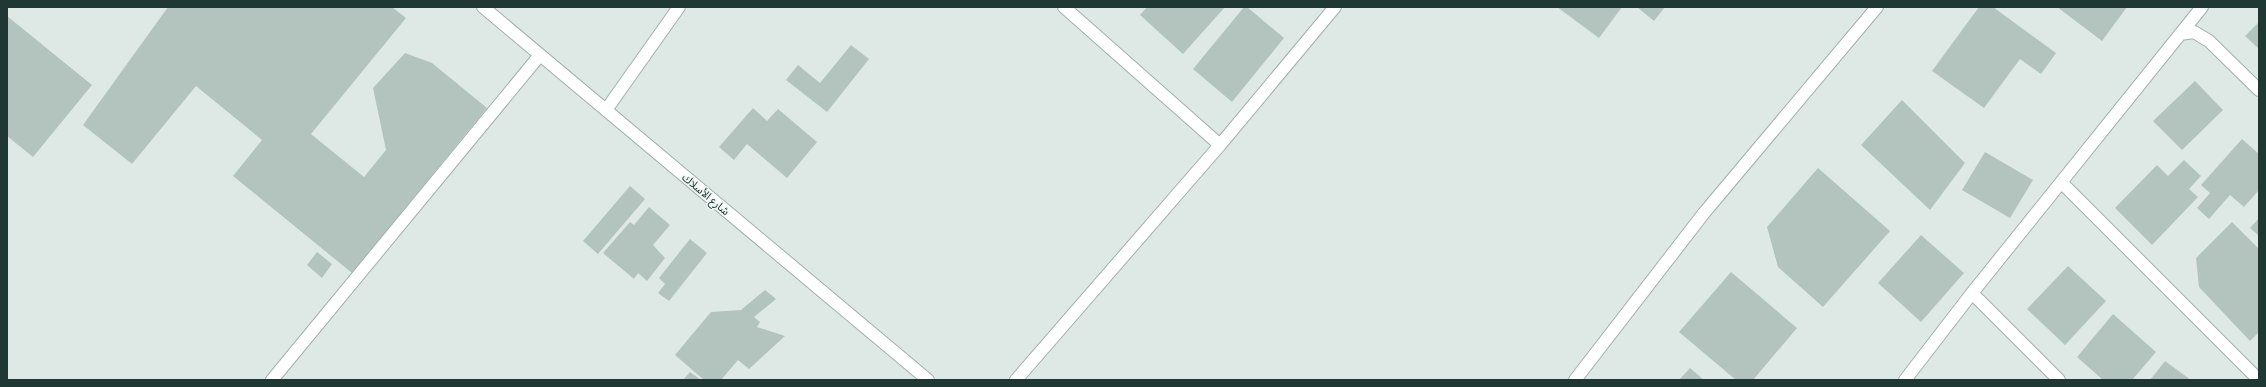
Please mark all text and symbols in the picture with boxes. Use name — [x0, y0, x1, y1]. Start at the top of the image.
street label: شارع الأسلاك — [679, 170, 733, 219]

